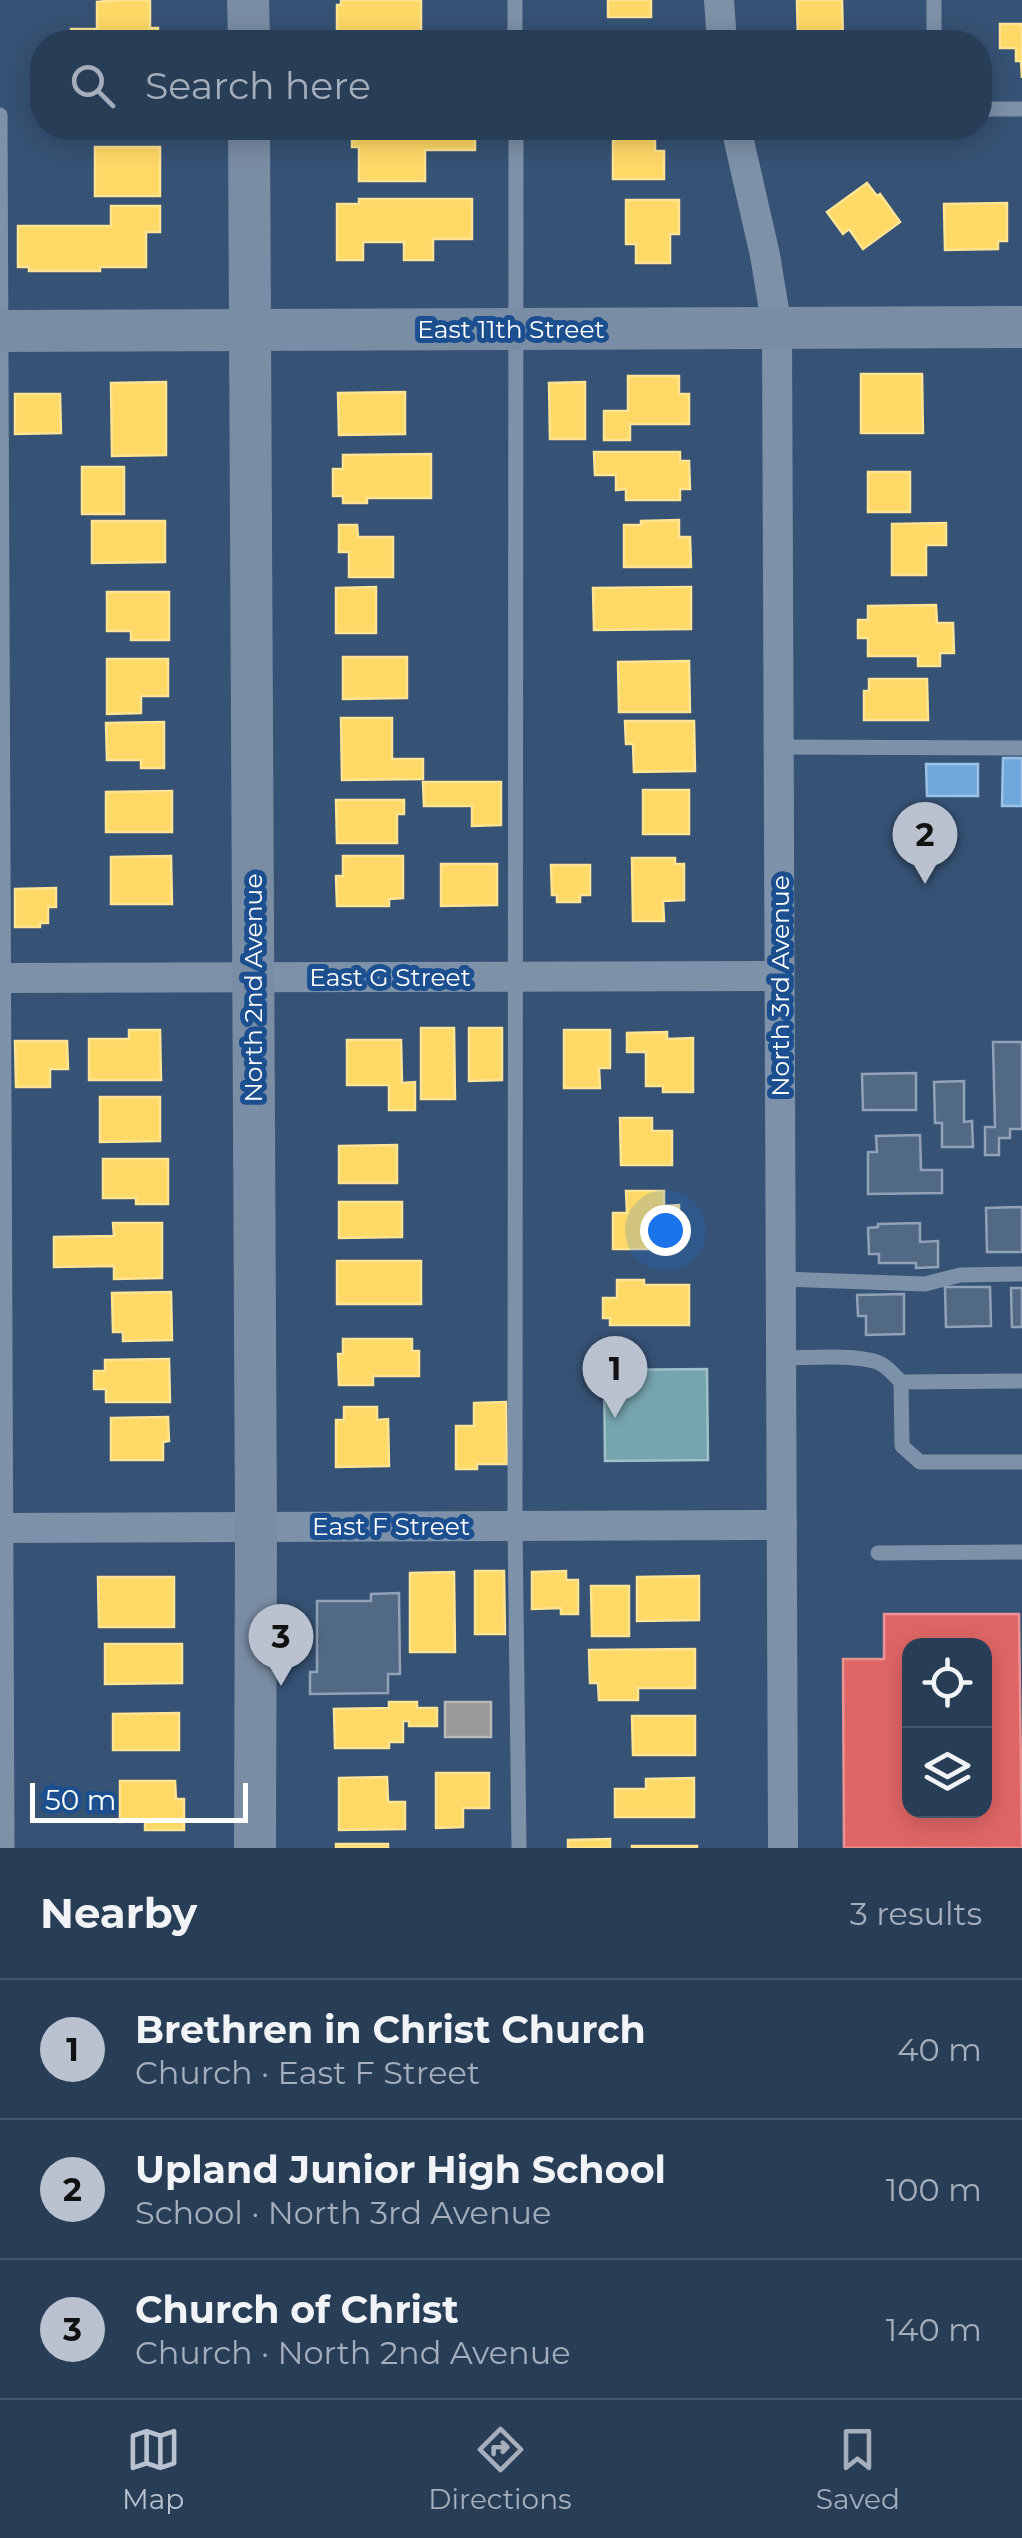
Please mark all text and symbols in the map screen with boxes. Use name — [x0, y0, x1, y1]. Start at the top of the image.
search box — [30, 30, 992, 140]
icon: search — [65, 58, 120, 113]
text: Search here — [145, 62, 371, 109]
street label: East 11th Street — [417, 314, 605, 344]
pin: 2 — [892, 802, 958, 884]
street label: North 2nd Avenue — [238, 874, 268, 1102]
street label: North 3rd Avenue — [765, 875, 795, 1097]
street label: East G Street — [309, 962, 471, 992]
your location — [640, 1205, 691, 1256]
pin: 1 — [582, 1336, 648, 1418]
street label: East F Street — [312, 1511, 470, 1541]
pin: 3 — [248, 1604, 314, 1686]
map controls — [902, 1638, 992, 1818]
button: locate — [902, 1638, 992, 1728]
button: layers — [902, 1728, 992, 1818]
scale bar — [30, 1778, 248, 1822]
text: 50 m — [45, 1783, 116, 1817]
text: Nearby — [40, 1887, 197, 1939]
text: 3 results — [850, 1894, 982, 1933]
text: Brethren in Christ Church — [135, 2006, 646, 2053]
text: 1 — [66, 2030, 79, 2069]
text: 40 m — [897, 2030, 982, 2069]
text: Church · East F Street — [135, 2053, 480, 2092]
text: Upland Junior High School — [135, 2146, 666, 2193]
text: 2 — [63, 2170, 82, 2209]
text: 100 m — [886, 2170, 982, 2209]
text: School · North 3rd Avenue — [135, 2193, 551, 2232]
text: Church of Christ — [135, 2286, 459, 2333]
text: 3 — [63, 2310, 82, 2349]
text: 140 m — [886, 2310, 982, 2349]
text: Church · North 2nd Avenue — [135, 2333, 571, 2372]
tab: Map — [122, 2422, 184, 2516]
tab: Directions — [428, 2422, 572, 2516]
tab: Saved — [816, 2422, 900, 2516]

